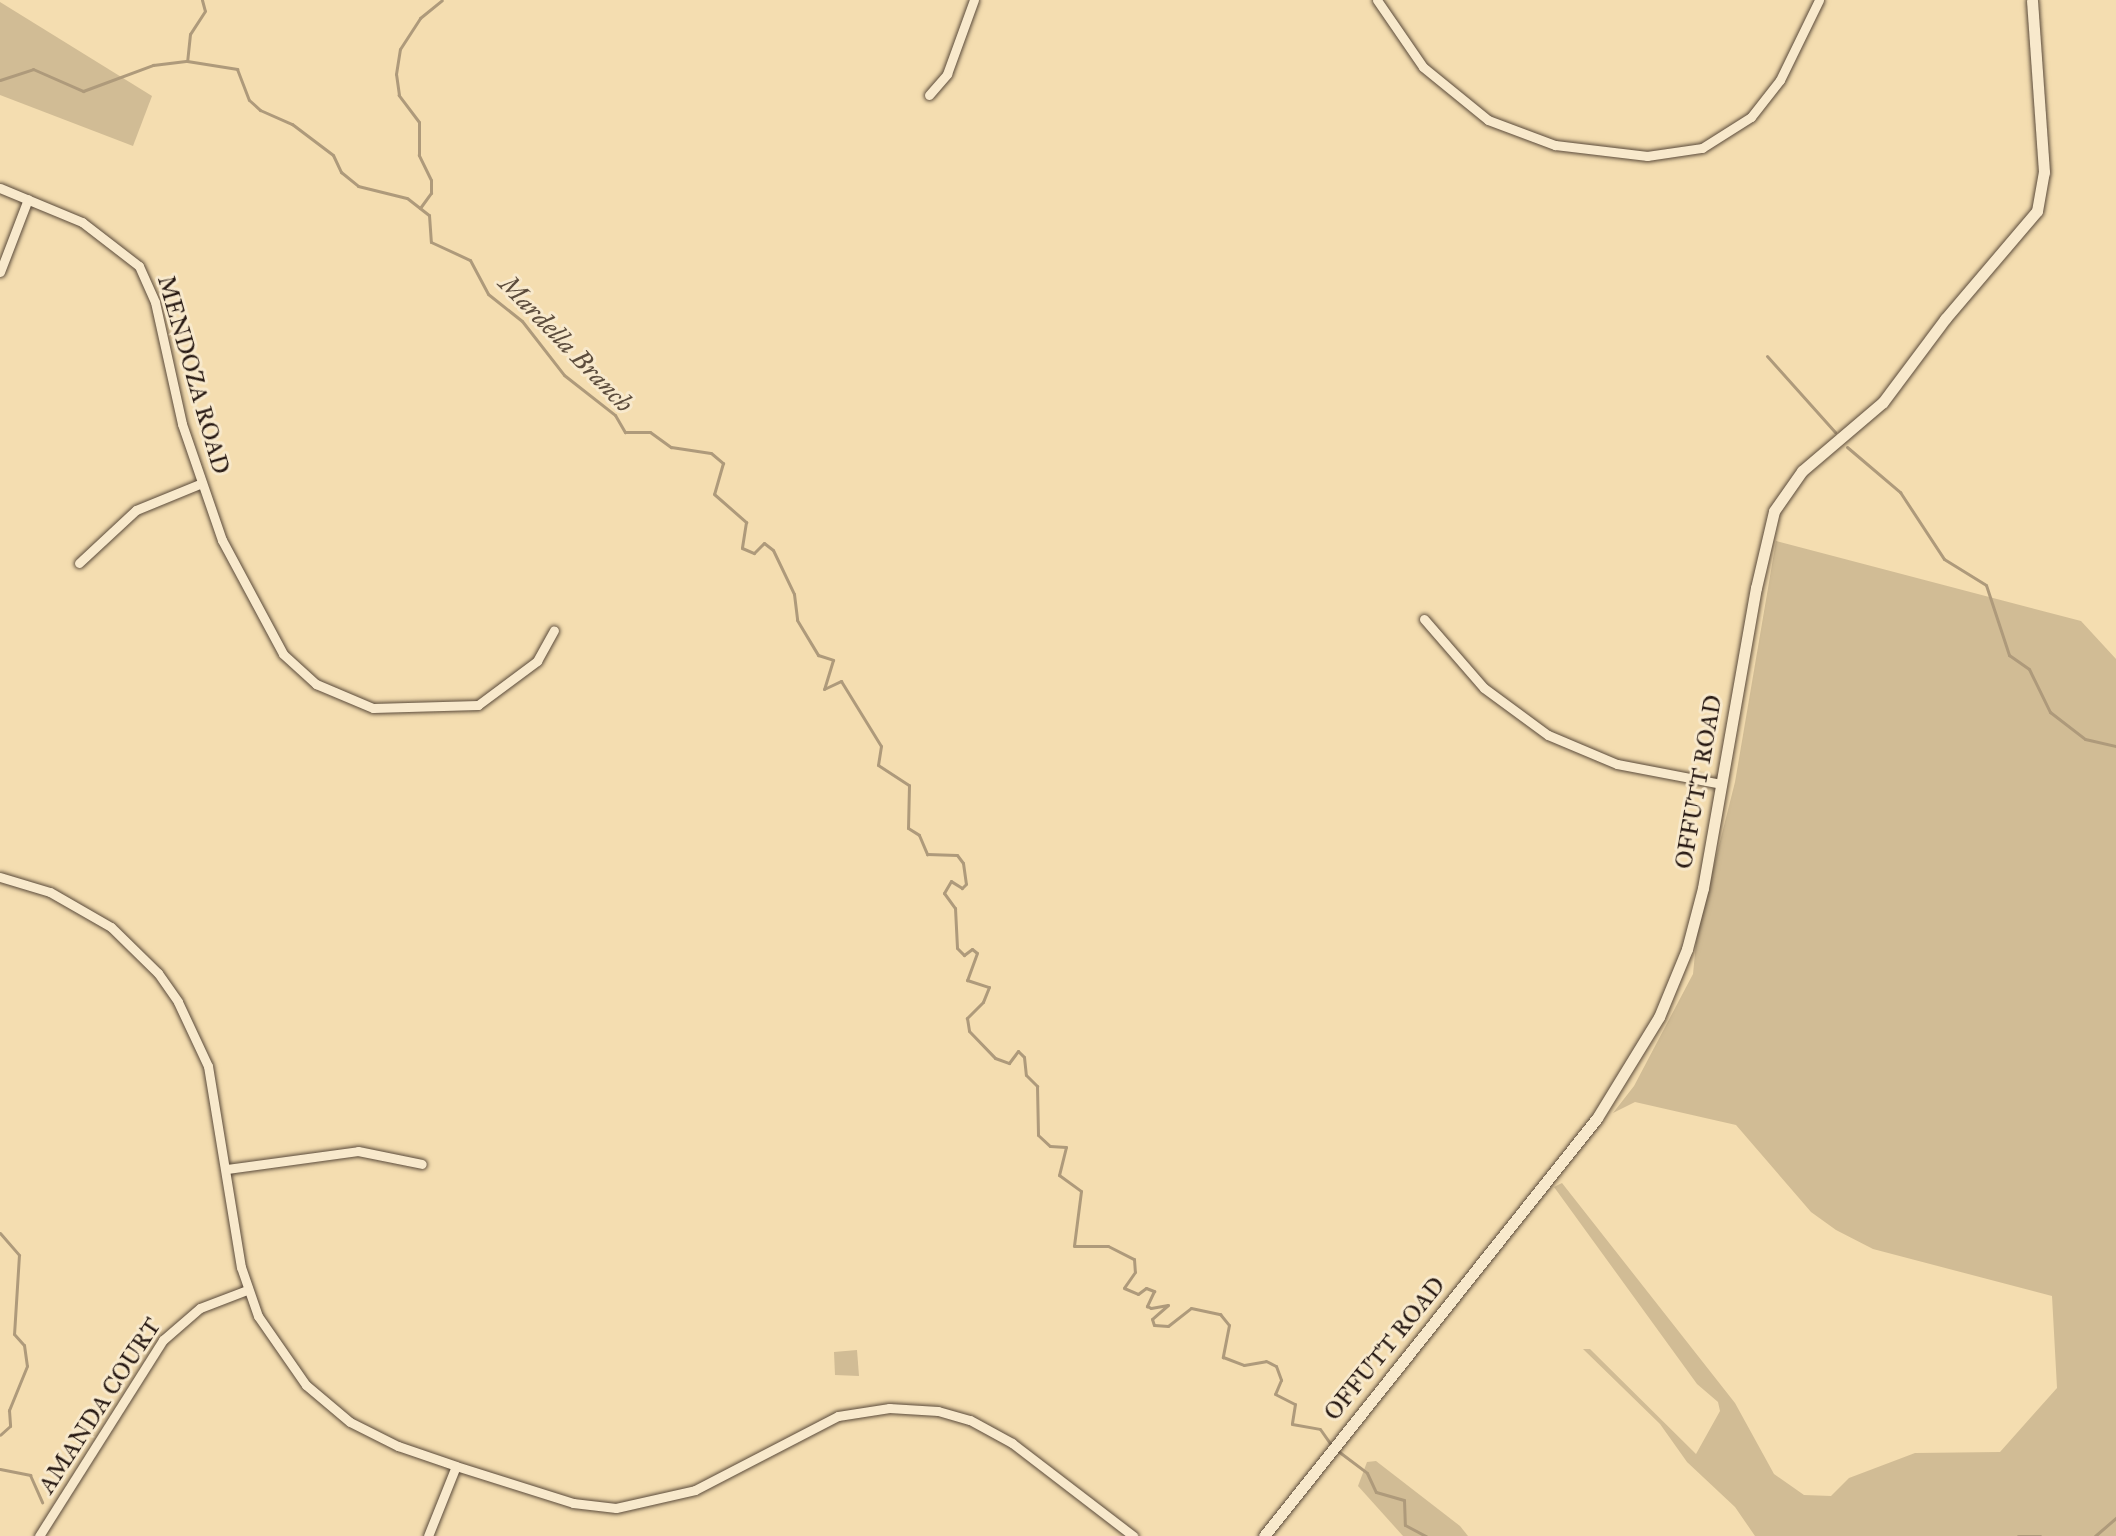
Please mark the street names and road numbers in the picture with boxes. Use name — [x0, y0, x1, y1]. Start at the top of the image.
street label: MENDOZA ROAD — [151, 272, 235, 478]
street label: OFFUTT ROAD — [1670, 693, 1728, 871]
street label: OFFUTT ROAD — [1318, 1271, 1452, 1427]
street label: AMANDA COURT — [32, 1313, 168, 1499]

